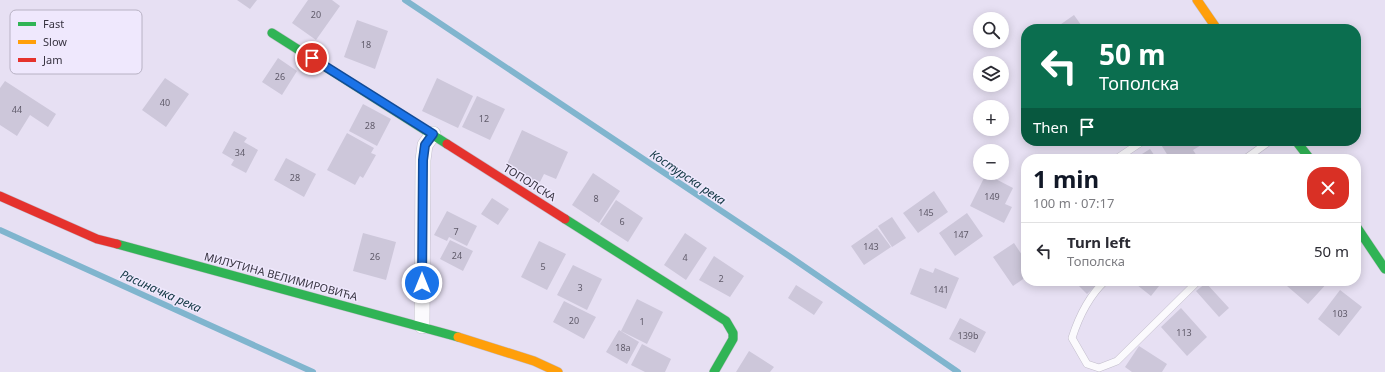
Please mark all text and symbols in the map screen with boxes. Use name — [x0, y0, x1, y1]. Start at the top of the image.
house number: 20 — [311, 8, 321, 21]
legend — [10, 10, 142, 74]
map controls — [973, 12, 1009, 180]
button: search — [973, 12, 1009, 48]
text: Fast — [43, 16, 64, 31]
text: Slow — [43, 34, 67, 49]
text: 50 m — [1099, 35, 1166, 73]
house number: 18 — [361, 38, 371, 51]
icon: left — [1033, 40, 1085, 92]
pin — [295, 41, 329, 75]
icon: arrive — [301, 47, 323, 69]
text: Jam — [42, 52, 62, 67]
button: layers — [973, 56, 1009, 92]
house number: 26 — [275, 70, 285, 83]
text: Тополска — [1099, 71, 1179, 95]
house number: 40 — [160, 96, 170, 109]
button: + — [973, 100, 1009, 136]
house number: 44 — [12, 103, 22, 116]
house number: 12 — [479, 112, 489, 125]
icon: arrive — [1076, 116, 1098, 138]
text: Then — [1033, 117, 1068, 137]
house number: 28 — [365, 119, 375, 132]
button: − — [973, 144, 1009, 180]
water label: Костурска река — [647, 145, 729, 209]
house number: 34 — [235, 146, 245, 159]
street label: ТОПОЛСКА — [501, 160, 560, 205]
text: 1 min — [1033, 162, 1099, 195]
button: close — [1307, 167, 1349, 209]
house number: 28 — [290, 171, 300, 184]
house number: 149 — [984, 190, 1000, 203]
house number: 8 — [593, 192, 599, 205]
text: 100 m · 07:17 — [1033, 194, 1114, 212]
house number: 145 — [918, 206, 934, 219]
house number: 6 — [619, 215, 625, 228]
house number: 7 — [453, 225, 459, 238]
house number: 147 — [953, 228, 969, 241]
text: Turn left — [1067, 232, 1131, 252]
house number: 143 — [863, 240, 879, 253]
icon: left — [1033, 240, 1055, 262]
text: 50 m — [1314, 241, 1349, 261]
street label: МИЛУТИНА ВЕЛИМИРОВИЋА — [203, 248, 360, 304]
house number: 24 — [452, 249, 462, 262]
house number: 26 — [370, 250, 380, 263]
house number: 4 — [682, 251, 688, 264]
text: Тополска — [1067, 252, 1125, 270]
house number: 5 — [540, 260, 546, 273]
position arrow — [401, 262, 443, 304]
water label: Расиначка река — [118, 266, 204, 317]
house number: 2 — [718, 272, 724, 285]
house number: 3 — [577, 281, 583, 294]
house number: 141 — [933, 283, 949, 296]
house number: 103 — [1332, 307, 1348, 320]
house number: 20 — [569, 314, 579, 327]
house number: 1 — [639, 315, 645, 328]
house number: 113 — [1176, 326, 1192, 339]
house number: 139b — [958, 329, 979, 342]
house number: 18a — [615, 341, 631, 354]

